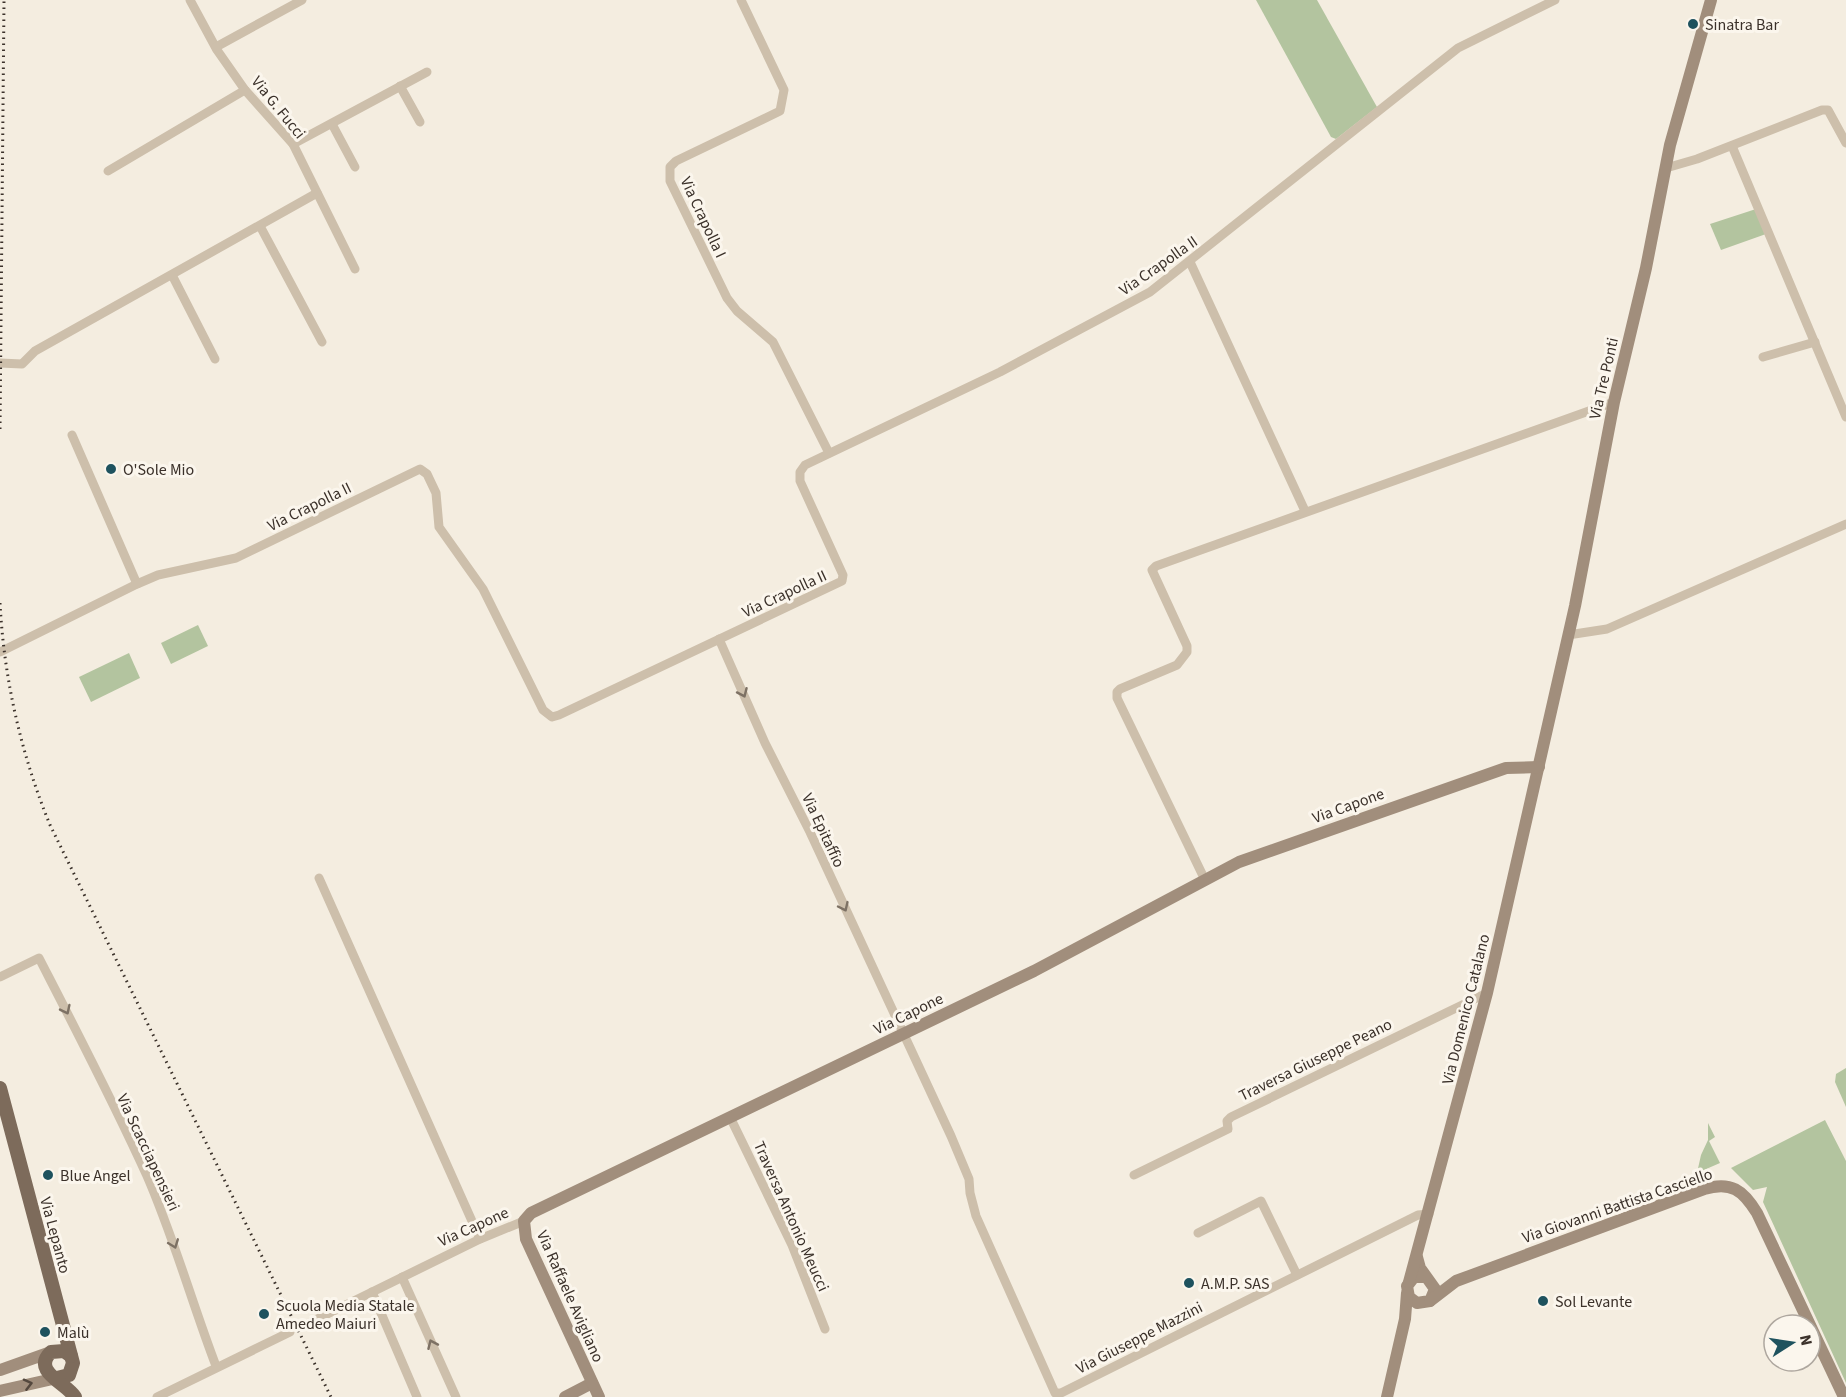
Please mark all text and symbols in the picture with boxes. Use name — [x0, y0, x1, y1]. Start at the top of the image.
place label: Sinatra Bar — [1705, 14, 1779, 36]
marker: Sinatra Bar — [1686, 17, 1700, 31]
street label: Via G. Fucci — [246, 72, 310, 144]
street label: Via Crapolla I — [675, 173, 731, 261]
street label: Via Crapolla II — [1115, 231, 1202, 301]
street label: Via Tre Ponti — [1584, 335, 1624, 421]
place label: O'Sole Mio — [123, 459, 194, 481]
marker: O'Sole Mio — [104, 462, 118, 476]
street label: Via Crapolla II — [264, 477, 355, 537]
street label: Via Crapolla II — [738, 565, 830, 623]
one-way arrow — [735, 687, 747, 698]
street label: Via Capone — [1309, 783, 1387, 829]
street label: Via Epitaffio — [796, 790, 850, 871]
one-way arrow — [836, 901, 848, 912]
street label: Via Domenico Catalano — [1437, 932, 1495, 1087]
street label: Via Capone — [870, 988, 947, 1040]
one-way arrow — [58, 1004, 70, 1015]
street label: Traversa Giuseppe Peano — [1235, 1013, 1396, 1107]
street label: Via Scacciapensieri — [111, 1090, 185, 1215]
street label: Traversa Antonio Meucci — [748, 1138, 834, 1295]
street label: Via Giovanni Battista Casciello — [1519, 1163, 1715, 1249]
place label: Blue Angel — [60, 1165, 131, 1187]
marker: Blue Angel — [41, 1168, 55, 1182]
street label: Via Lepanto — [34, 1195, 76, 1276]
street label: Via Capone — [435, 1202, 512, 1252]
street label: Via Raffaele Avigliano — [531, 1227, 609, 1366]
one-way arrow — [167, 1238, 179, 1249]
place label: A.M.P. SAS — [1201, 1273, 1270, 1295]
marker: A.M.P. SAS — [1182, 1276, 1196, 1290]
place label: Sol Levante — [1555, 1291, 1632, 1313]
marker: Sol Levante — [1536, 1294, 1550, 1308]
place label: Scuola Media Statale Amedeo Maiuri — [276, 1295, 414, 1335]
street label: Via Giuseppe Mazzini — [1072, 1296, 1207, 1379]
marker: Scuola Media Statale Amedeo Maiuri — [257, 1307, 271, 1321]
north arrow — [1762, 1313, 1822, 1373]
place label: Malù — [57, 1322, 89, 1344]
marker: Malù — [38, 1325, 52, 1339]
text: N — [1794, 1333, 1818, 1348]
one-way arrow — [427, 1339, 439, 1350]
one-way arrow — [23, 1378, 33, 1391]

